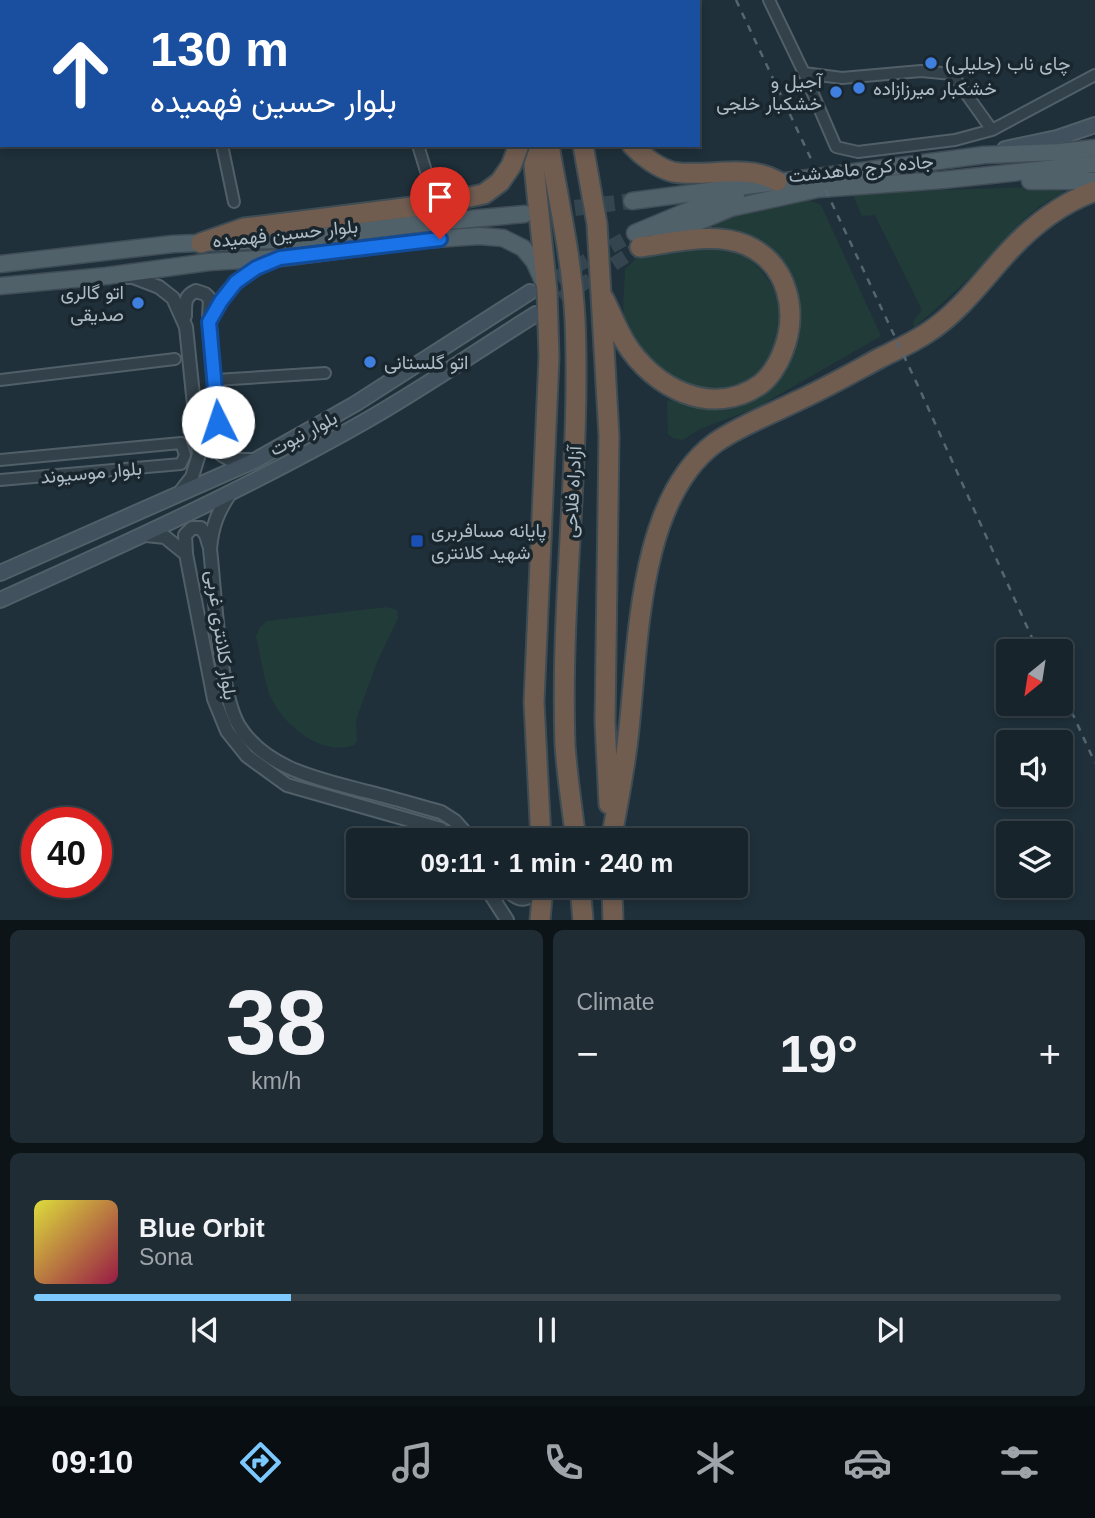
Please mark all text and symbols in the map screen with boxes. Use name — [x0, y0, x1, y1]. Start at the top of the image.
text: 130 m — [150, 22, 289, 76]
icon: ahead — [35, 28, 126, 119]
place label: چای ناب (جلیلی) — [945, 53, 1070, 77]
marker: چای ناب (جلیلی) — [923, 55, 939, 71]
place label: آجیل و خشکبار خلجی — [716, 71, 824, 115]
place label: خشکبار میرزازاده — [873, 78, 997, 100]
marker: خشکبار میرزازاده — [851, 80, 867, 96]
text: بلوار حسین فهمیده — [150, 83, 397, 119]
marker: آجیل و خشکبار خلجی — [828, 84, 844, 100]
street label: جاده کرج ماهدشت — [787, 150, 935, 189]
pin — [410, 167, 470, 239]
icon: arrive — [421, 178, 459, 216]
street label: بلوار حسین فهمیده — [211, 215, 359, 253]
place label: اتو گالری صدیقی — [60, 282, 124, 326]
marker: اتو گالری صدیقی — [130, 295, 146, 311]
place label: اتو گلستانی — [384, 352, 468, 374]
marker: اتو گلستانی — [362, 354, 378, 370]
position arrow — [181, 385, 255, 459]
street label: بلوار نبوت — [266, 407, 341, 461]
street label: آزادراه فلاحی — [560, 444, 586, 539]
street label: بلوار موسیوند — [39, 458, 143, 488]
place label: پایانه مسافربری شهید کلانتری — [431, 520, 546, 564]
marker: پایانه مسافربری شهید کلانتری — [409, 533, 425, 549]
street label: بلوار کلانتری غربی — [201, 569, 241, 701]
north arrow — [996, 639, 1073, 716]
map controls — [996, 639, 1073, 898]
button: sound — [996, 730, 1073, 807]
speed limit sign: 40 — [21, 807, 112, 898]
button: layers — [996, 821, 1073, 898]
text: 09:11 · 1 min · 240 m — [421, 848, 673, 878]
text: 38 — [226, 972, 327, 1073]
text: Climate — [577, 989, 654, 1015]
text: 19° — [779, 1025, 858, 1083]
text: − — [577, 1033, 599, 1075]
text: + — [1039, 1033, 1061, 1075]
text: km/h — [251, 1068, 301, 1094]
text: Blue Orbit — [139, 1213, 265, 1243]
text: Sona — [139, 1244, 193, 1270]
icon: previous — [186, 1311, 224, 1349]
icon: pause — [528, 1311, 566, 1349]
icon: next — [871, 1311, 909, 1349]
icon: directions — [236, 1438, 285, 1487]
icon: music — [388, 1438, 437, 1487]
icon: phone — [539, 1438, 588, 1487]
icon: climate — [691, 1438, 740, 1487]
icon: car — [843, 1438, 892, 1487]
icon: filters — [995, 1438, 1044, 1487]
text: 09:10 — [51, 1444, 133, 1480]

